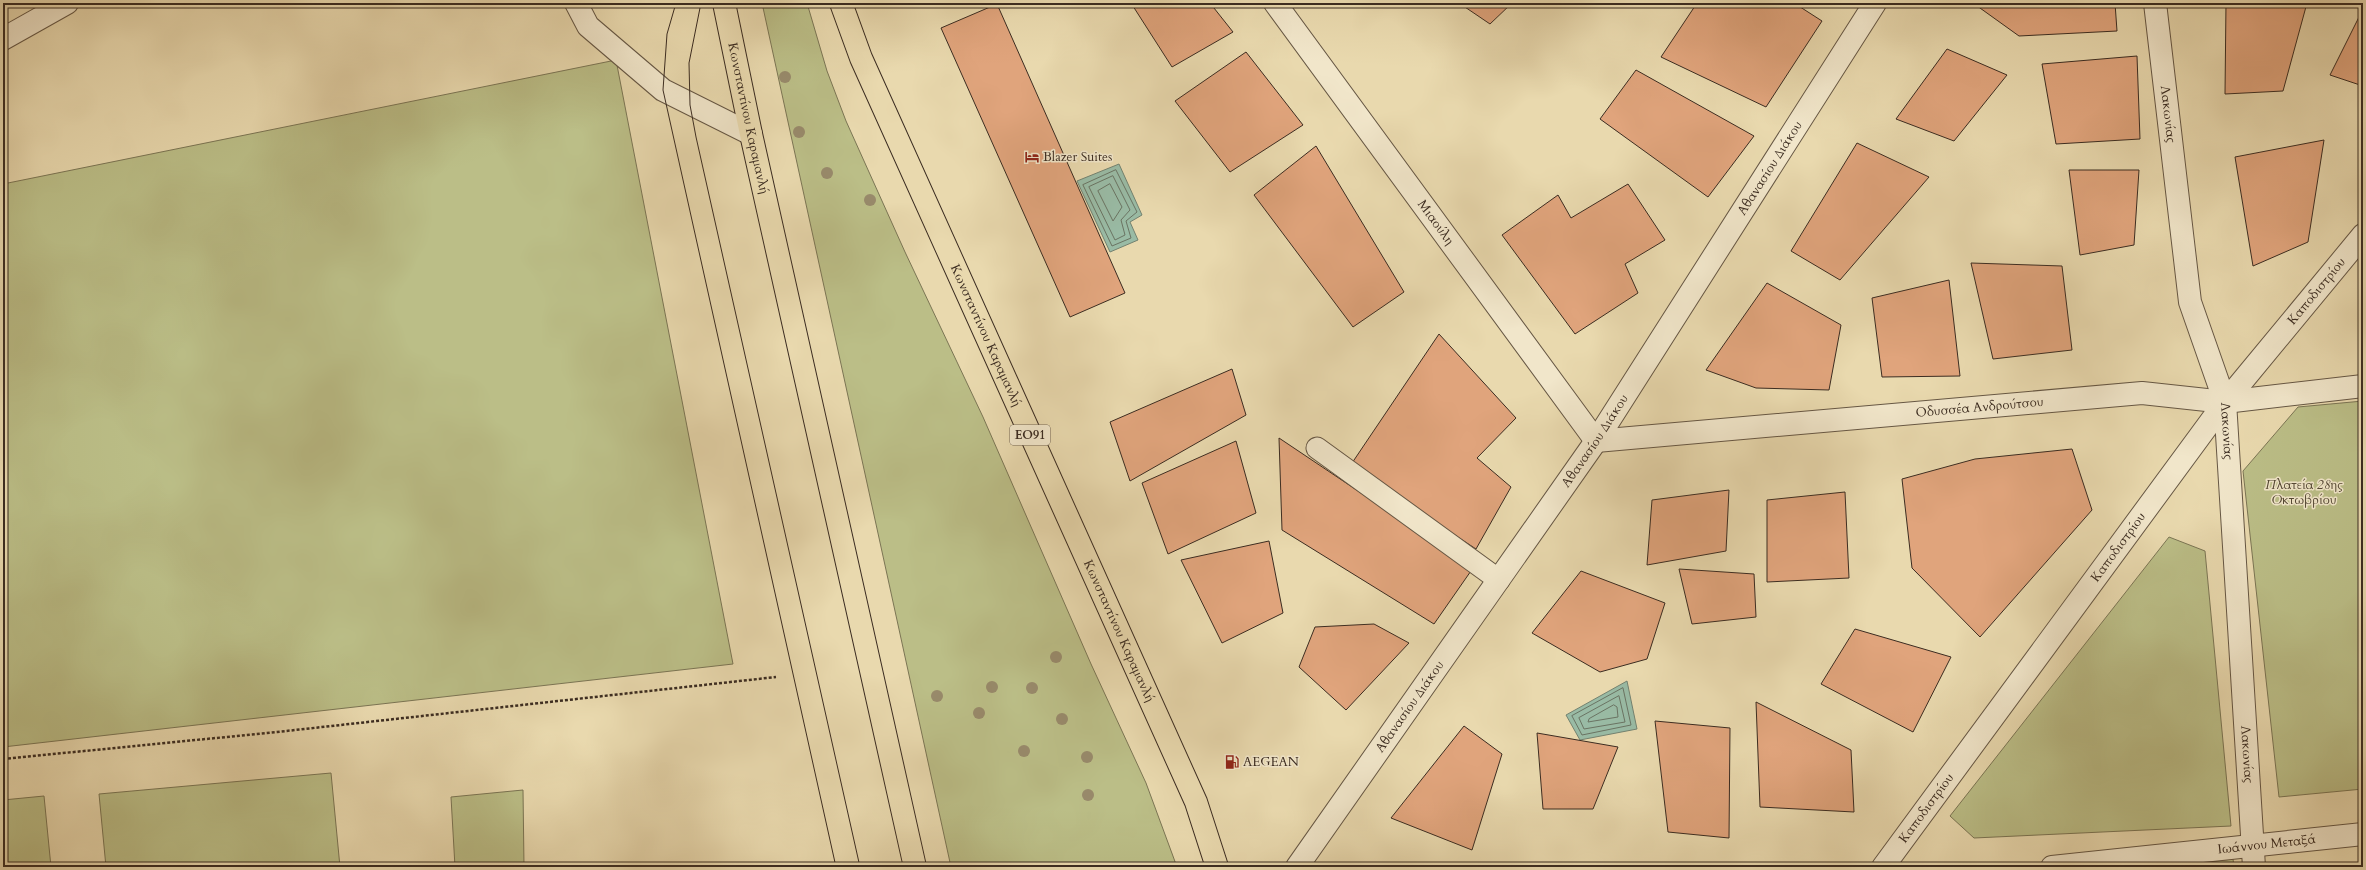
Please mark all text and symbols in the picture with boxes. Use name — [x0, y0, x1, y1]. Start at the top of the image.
street label: Κωνσταντίνου Καραμανλή — [723, 41, 773, 196]
street label: Λακωνίας — [2156, 85, 2180, 144]
street label: Αθανασίου Διάκου — [1733, 117, 1807, 219]
place label: Blazer Suites — [1043, 148, 1112, 166]
hotel icon: Blazer Suites — [1024, 149, 1040, 165]
street label: Μιαούλη — [1413, 196, 1458, 249]
street label: Καποδιστρίου — [2283, 253, 2350, 329]
street label: Κωνσταντίνου Καραμανλή — [946, 261, 1026, 410]
street label: Αθανασίου Διάκου — [1557, 391, 1633, 491]
street label: Οδυσσέα Ανδρούτσου — [1915, 393, 2044, 422]
street label: Λακωνίας — [2216, 402, 2238, 461]
road number: ΕΟ91 — [1010, 425, 1050, 445]
park label: Πλατεία 28ης Οκτωβρίου — [2265, 476, 2343, 509]
street label: Καποδιστρίου — [2087, 508, 2150, 586]
street label: Κωνσταντίνου Καραμανλή — [1079, 557, 1159, 705]
street label: Αθανασίου Διάκου — [1371, 657, 1448, 756]
street label: Λακωνίας — [2236, 725, 2258, 784]
place label: AEGEAN — [1243, 753, 1299, 771]
fuel station icon: AEGEAN — [1224, 754, 1240, 770]
street label: Καποδιστρίου — [1895, 769, 1958, 847]
street label: Ιωάννου Μεταξά — [2217, 830, 2317, 858]

